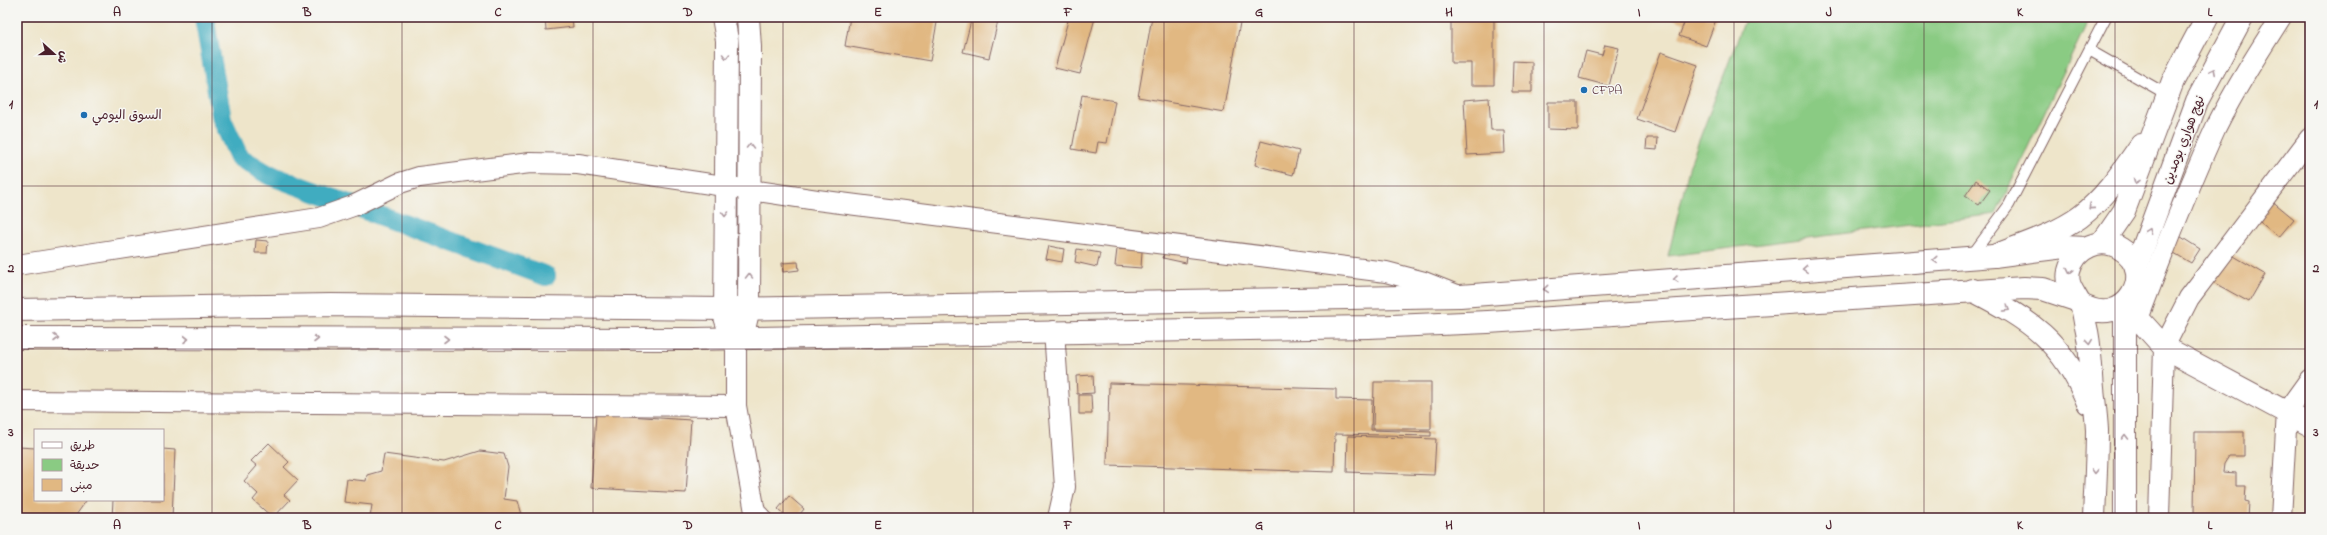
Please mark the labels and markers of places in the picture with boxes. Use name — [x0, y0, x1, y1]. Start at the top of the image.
place label: CFPA — [1592, 81, 1622, 100]
marker: CFPA — [1579, 85, 1589, 95]
place label: السوق اليومي — [92, 106, 162, 126]
marker: السوق اليومي — [79, 110, 89, 120]

